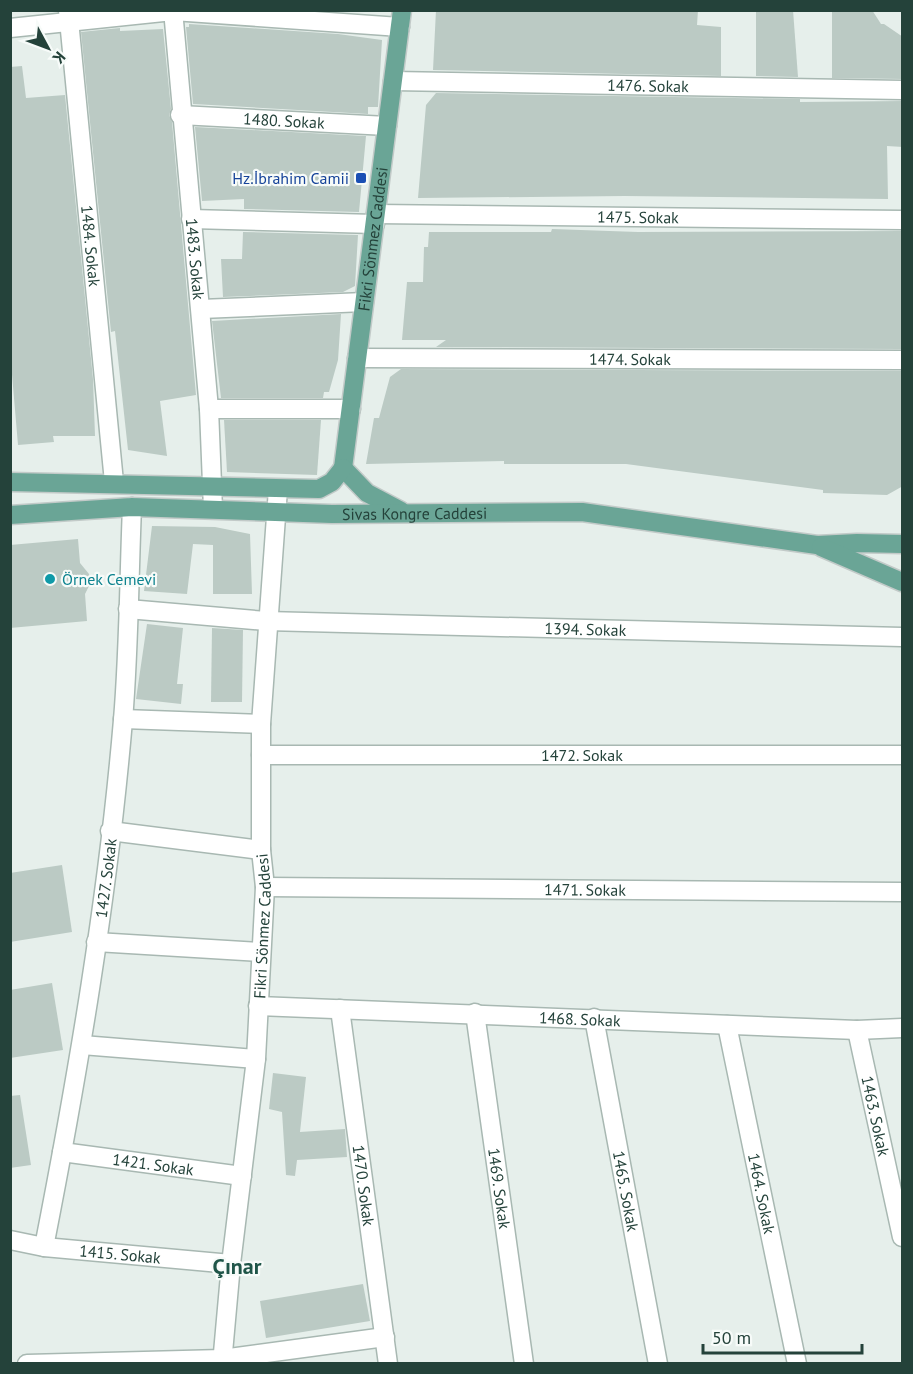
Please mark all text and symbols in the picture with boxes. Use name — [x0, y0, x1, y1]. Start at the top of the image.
north arrow — [18, 18, 78, 78]
text: K — [48, 48, 70, 68]
street label: 1476. Sokak — [607, 75, 689, 96]
street label: 1480. Sokak — [242, 108, 326, 133]
street label: Fikri Sönmez Caddesi — [353, 166, 392, 312]
place label: Hz.İbrahim Camii — [232, 168, 349, 188]
marker: Hz.İbrahim Camii — [354, 171, 368, 185]
street label: 1484. Sokak — [77, 204, 105, 288]
street label: 1475. Sokak — [597, 207, 679, 227]
street label: 1483. Sokak — [182, 217, 209, 301]
street label: 1474. Sokak — [589, 349, 671, 369]
street label: Sivas Kongre Caddesi — [342, 503, 487, 524]
place label: Örnek Cemevi — [62, 569, 156, 589]
marker: Örnek Cemevi — [43, 572, 57, 586]
street label: 1394. Sokak — [544, 618, 627, 640]
street label: 1472. Sokak — [541, 745, 623, 765]
street label: 1427. Sokak — [91, 837, 121, 919]
street label: Fikri Sönmez Caddesi — [249, 853, 275, 999]
street label: 1471. Sokak — [544, 879, 626, 900]
street label: 1468. Sokak — [538, 1007, 621, 1031]
street label: 1463. Sokak — [857, 1074, 894, 1158]
street label: 1470. Sokak — [348, 1144, 379, 1228]
street label: 1469. Sokak — [484, 1146, 515, 1230]
street label: 1421. Sokak — [111, 1149, 195, 1180]
street label: 1465. Sokak — [609, 1149, 643, 1233]
street label: 1464. Sokak — [744, 1151, 780, 1236]
street label: 1415. Sokak — [78, 1240, 162, 1268]
district label: Çınar — [213, 1252, 262, 1280]
scale bar — [703, 1317, 862, 1355]
text: 50 m — [712, 1326, 751, 1349]

